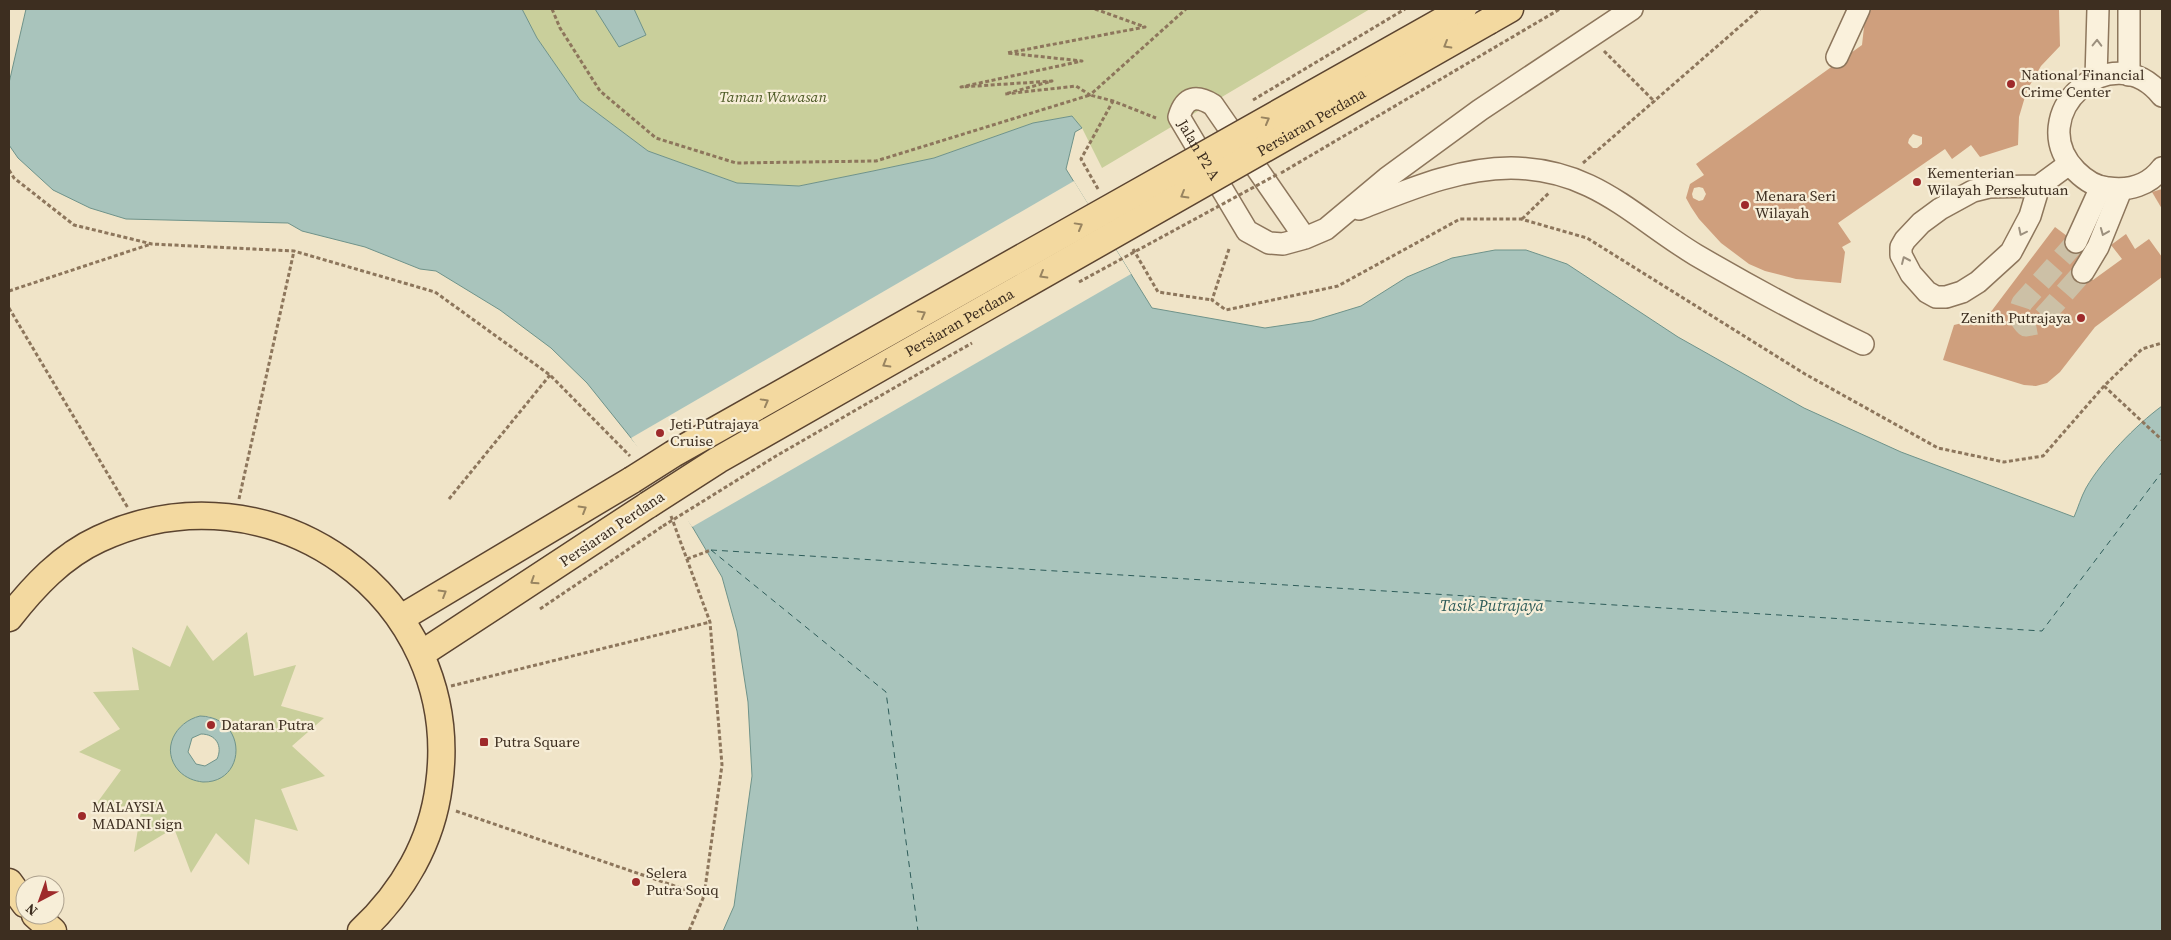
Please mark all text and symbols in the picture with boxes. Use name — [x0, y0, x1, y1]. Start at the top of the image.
one-way arrow — [1443, 39, 1452, 49]
one-way arrow — [2092, 39, 2102, 47]
place label: National Financial Crime Center — [2021, 64, 2145, 102]
marker: National Financial Crime Center — [2005, 78, 2017, 90]
street label: Persiaran Perdana — [1253, 82, 1370, 161]
park label: Taman Wawasan — [719, 86, 827, 107]
street label: Jalan P2 A — [1172, 115, 1225, 184]
one-way arrow — [1261, 116, 1270, 126]
place label: Kementerian Wilayah Persekutuan — [1927, 162, 2069, 200]
marker: Kementerian Wilayah Persekutuan — [1911, 176, 1923, 188]
place label: Menara Seri Wilayah — [1755, 185, 1836, 223]
one-way arrow — [1180, 188, 1189, 198]
marker: Menara Seri Wilayah — [1739, 199, 1751, 211]
one-way arrow — [1073, 222, 1082, 232]
one-way arrow — [2018, 227, 2028, 236]
one-way arrow — [2100, 227, 2110, 236]
one-way arrow — [1901, 257, 1911, 266]
one-way arrow — [1039, 269, 1048, 279]
street label: Persiaran Perdana — [901, 283, 1018, 362]
place label: Zenith Putrajaya — [1961, 307, 2071, 328]
one-way arrow — [916, 310, 925, 320]
marker: Zenith Putrajaya — [2075, 312, 2087, 324]
one-way arrow — [883, 358, 892, 368]
one-way arrow — [760, 399, 769, 409]
place label: Jeti Putrajaya Cruise — [669, 413, 759, 451]
marker: Jeti Putrajaya Cruise — [654, 427, 666, 439]
street label: Persiaran Perdana — [555, 485, 669, 571]
one-way arrow — [577, 506, 586, 516]
one-way arrow — [531, 574, 540, 584]
one-way arrow — [438, 589, 447, 599]
water label: Tasik Putrajaya — [1440, 594, 1545, 616]
place label: Dataran Putra — [221, 714, 315, 735]
marker: Dataran Putra — [205, 719, 217, 731]
place label: Putra Square — [494, 731, 580, 752]
marker: Putra Square — [478, 736, 490, 748]
place label: MALAYSIA MADANI sign — [92, 796, 183, 834]
marker: MALAYSIA MADANI sign — [76, 810, 88, 822]
place label: Selera Putra Souq — [646, 862, 719, 900]
north arrow — [15, 875, 65, 925]
marker: Selera Putra Souq — [630, 876, 642, 888]
text: N — [21, 899, 42, 921]

